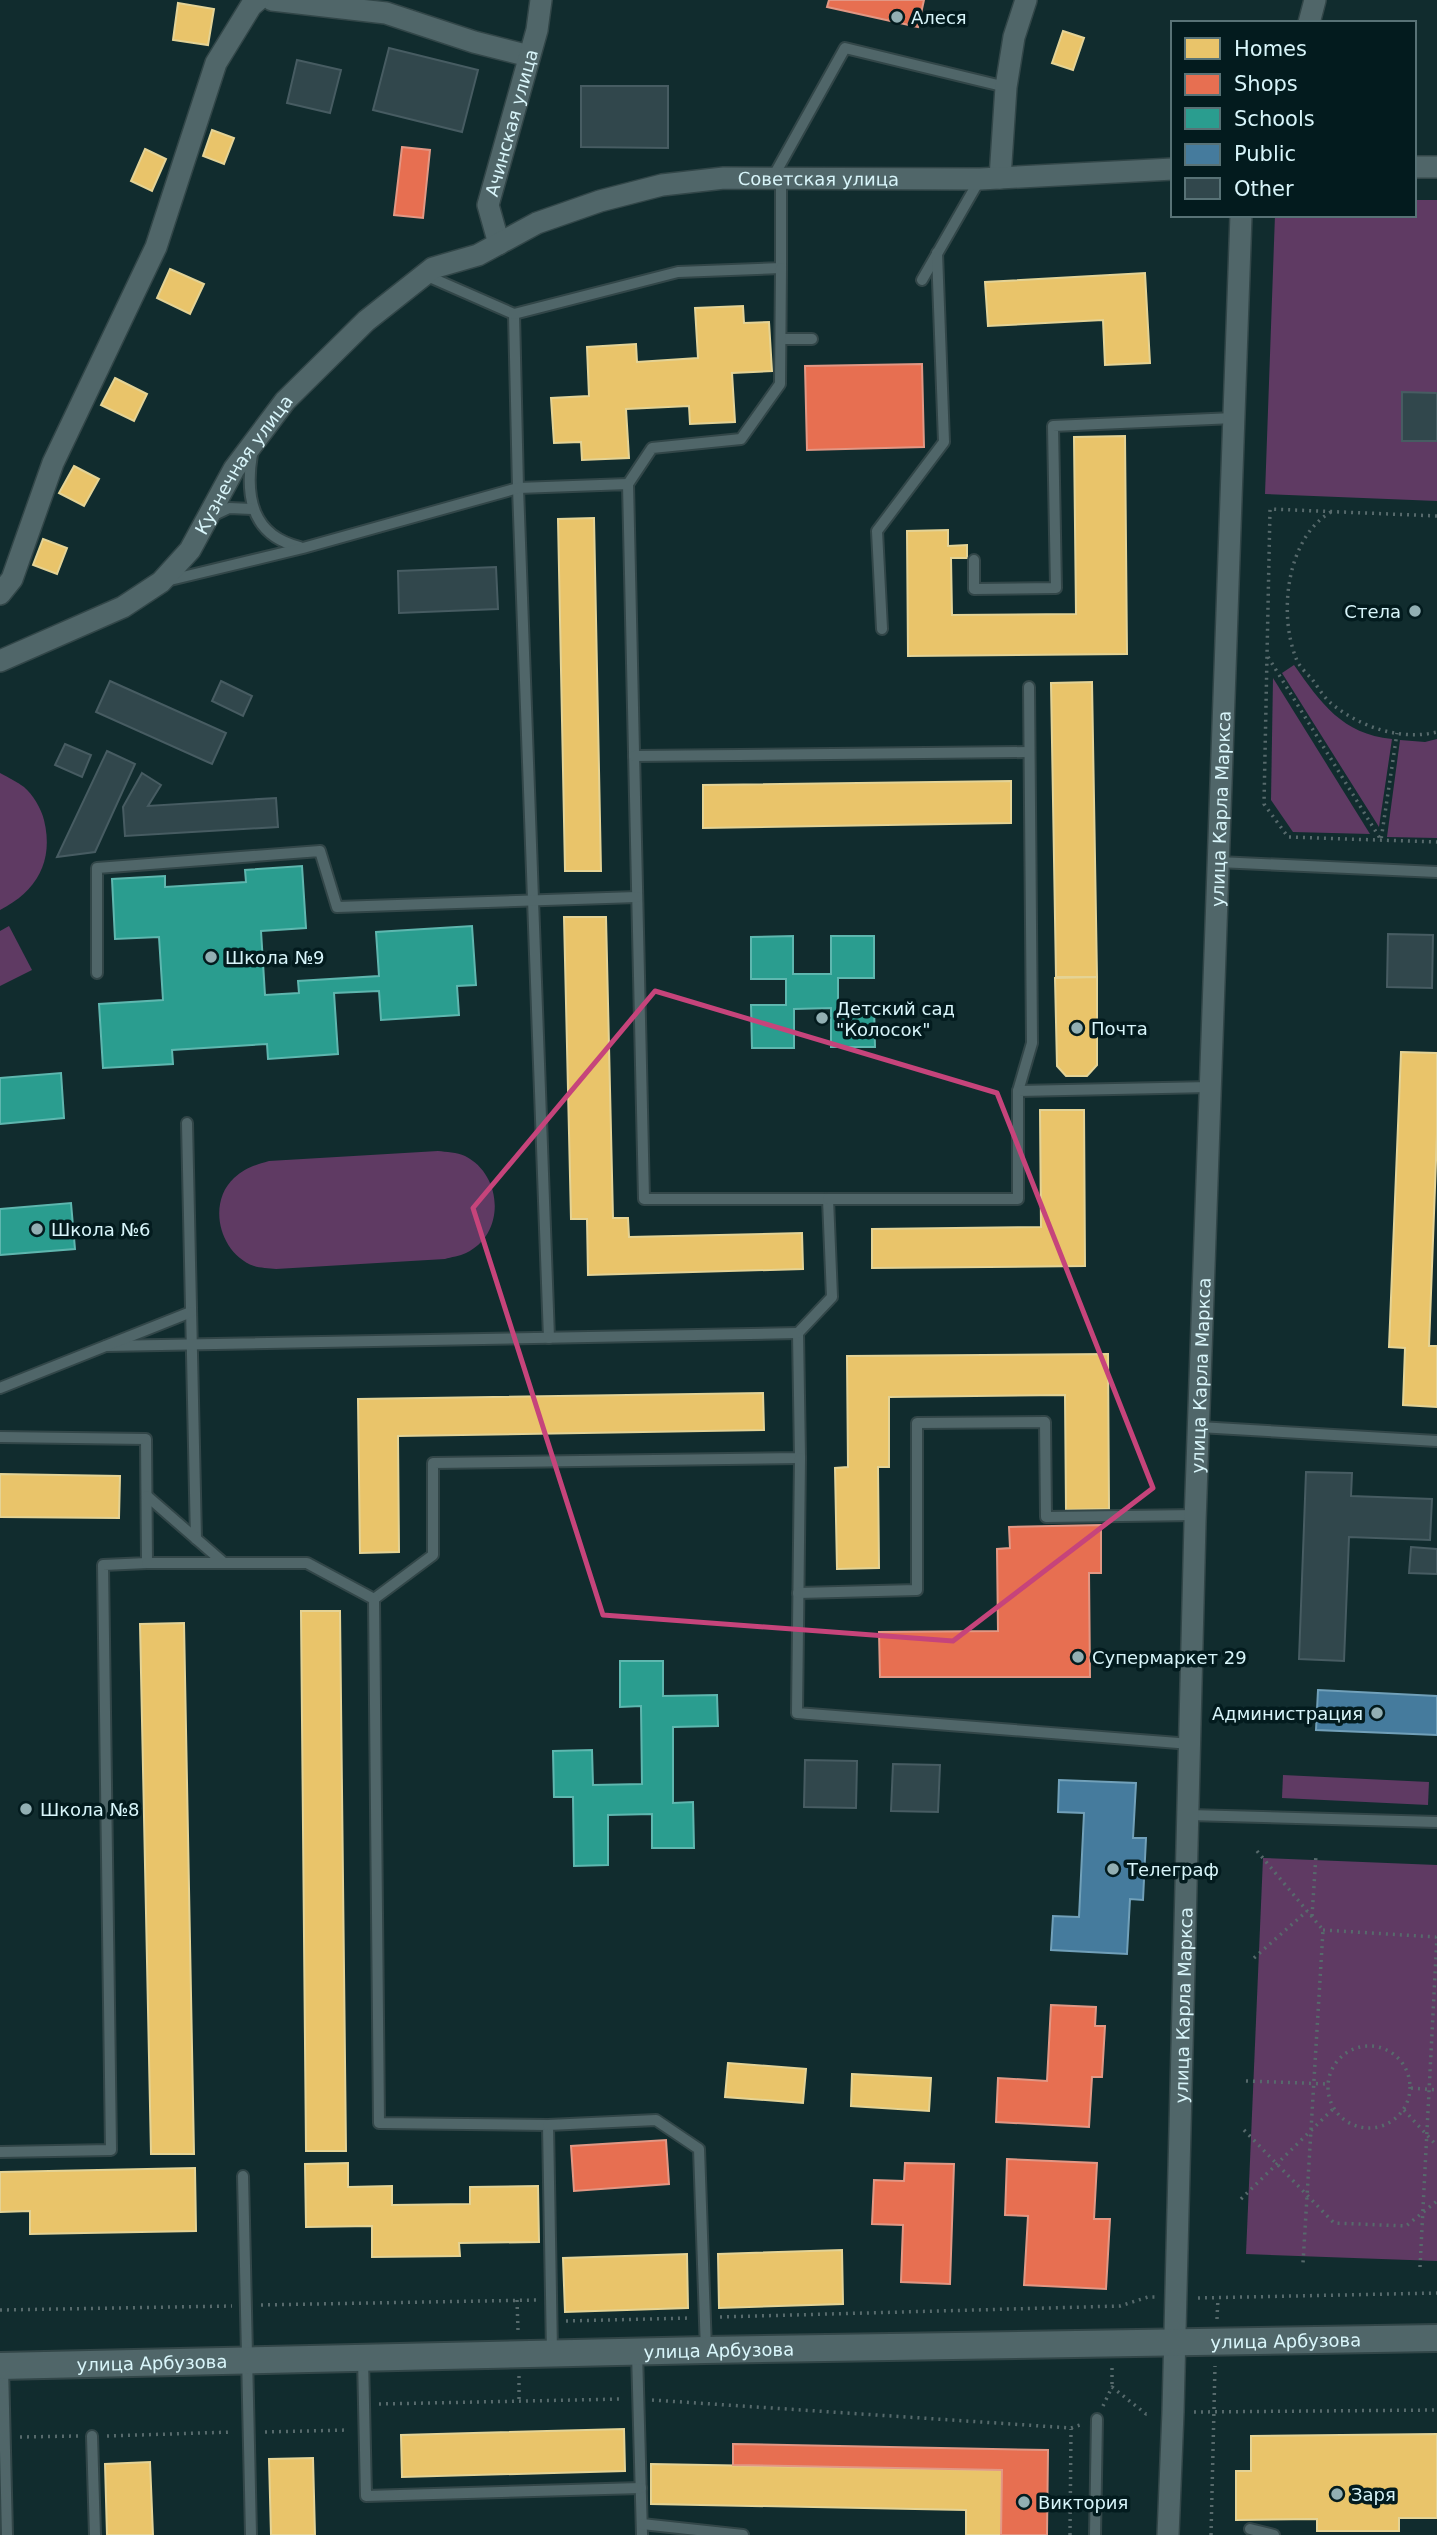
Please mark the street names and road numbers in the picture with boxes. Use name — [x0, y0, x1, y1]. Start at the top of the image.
street label: Ачинская улица — [480, 47, 542, 199]
street label: Советская улица — [738, 168, 899, 189]
street label: Кузнечная улица — [190, 390, 297, 538]
street label: улица Карла Маркса — [1206, 710, 1234, 907]
street label: улица Карла Маркса — [1186, 1277, 1214, 1474]
street label: улица Карла Маркса — [1170, 1907, 1196, 2104]
street label: улица Арбузова — [1210, 2329, 1361, 2352]
street label: улица Арбузова — [643, 2338, 794, 2362]
street label: улица Арбузова — [76, 2350, 228, 2375]

